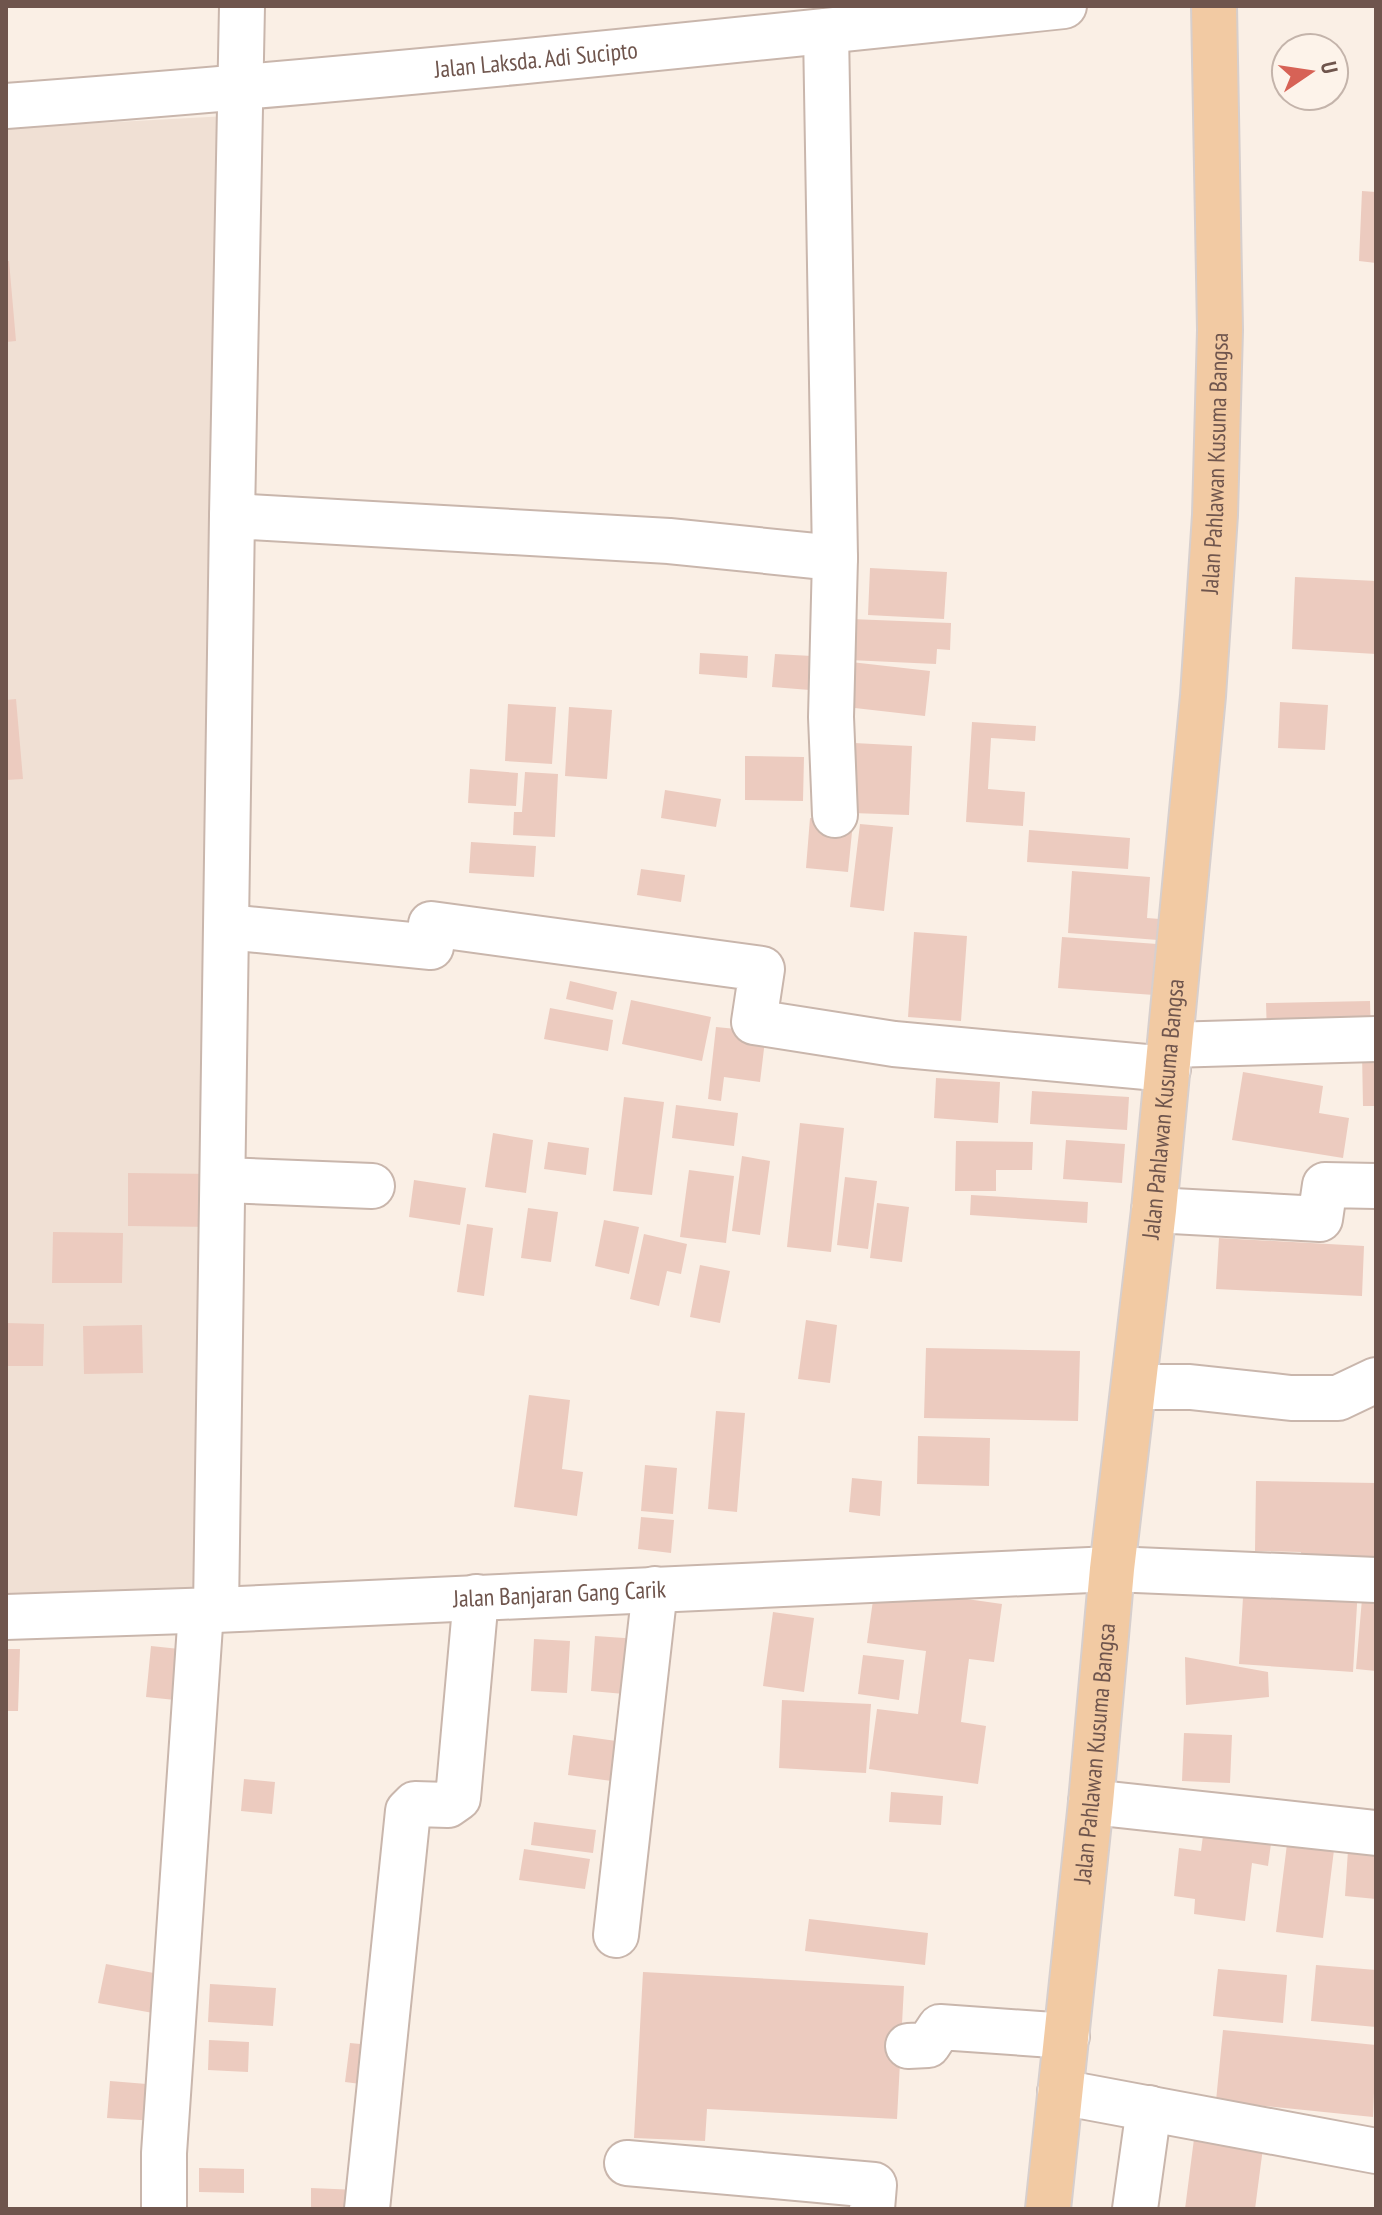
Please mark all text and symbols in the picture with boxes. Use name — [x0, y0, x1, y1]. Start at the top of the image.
north arrow — [1270, 32, 1350, 112]
street label: Jalan Laksda. Adi Sucipto — [432, 34, 639, 85]
text: U — [1315, 59, 1344, 76]
street label: Jalan Pahlawan Kusuma Bangsa — [1194, 332, 1235, 596]
street label: Jalan Pahlawan Kusuma Bangsa — [1135, 977, 1191, 1242]
street label: Jalan Banjaran Gang Carik — [451, 1573, 667, 1614]
street label: Jalan Pahlawan Kusuma Bangsa — [1066, 1622, 1122, 1886]

